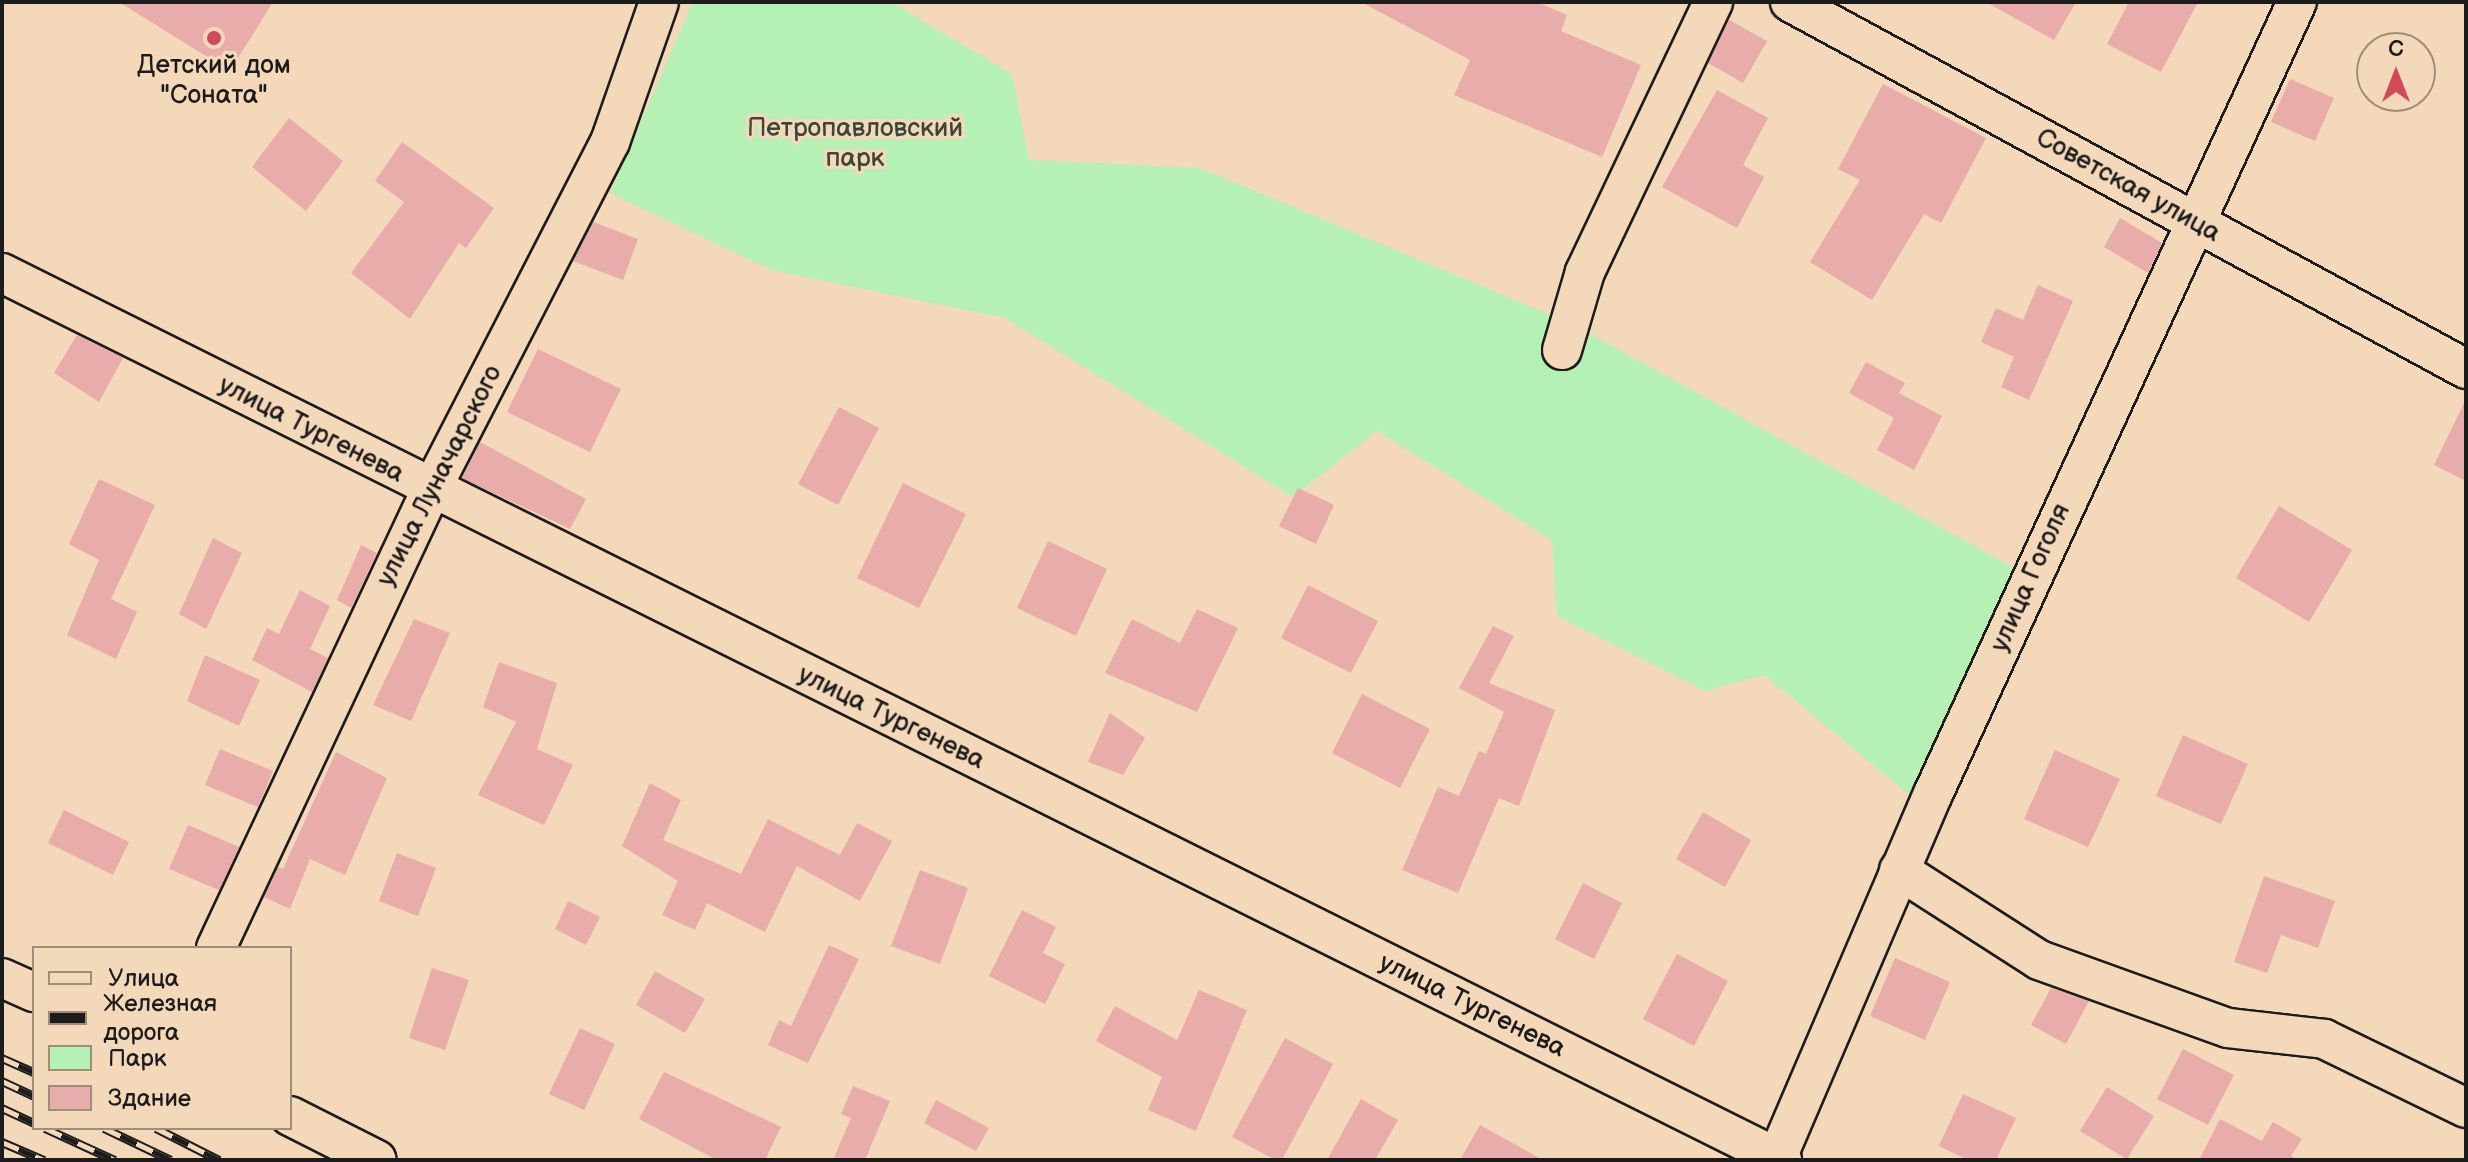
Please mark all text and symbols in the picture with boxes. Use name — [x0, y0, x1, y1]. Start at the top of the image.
marker: Детский дом "Соната" — [205, 29, 223, 47]
north arrow — [2356, 32, 2436, 112]
text: С — [2388, 36, 2404, 63]
place label: Детский дом "Соната" — [137, 50, 291, 112]
park label: Петропавловский парк — [747, 113, 963, 174]
street label: Советская улица — [2030, 122, 2226, 250]
street label: улица Луначарского — [371, 360, 509, 592]
street label: улица Тургенева — [213, 370, 409, 490]
street label: улица Гоголя — [1984, 499, 2078, 657]
street label: улица Тургенева — [793, 659, 989, 777]
legend — [32, 946, 292, 1130]
street label: улица Тургенева — [1374, 947, 1570, 1065]
text: Улица — [108, 964, 179, 993]
text: Железная дорога — [103, 989, 217, 1047]
text: Парк — [108, 1044, 166, 1073]
text: Здание — [108, 1084, 191, 1113]

